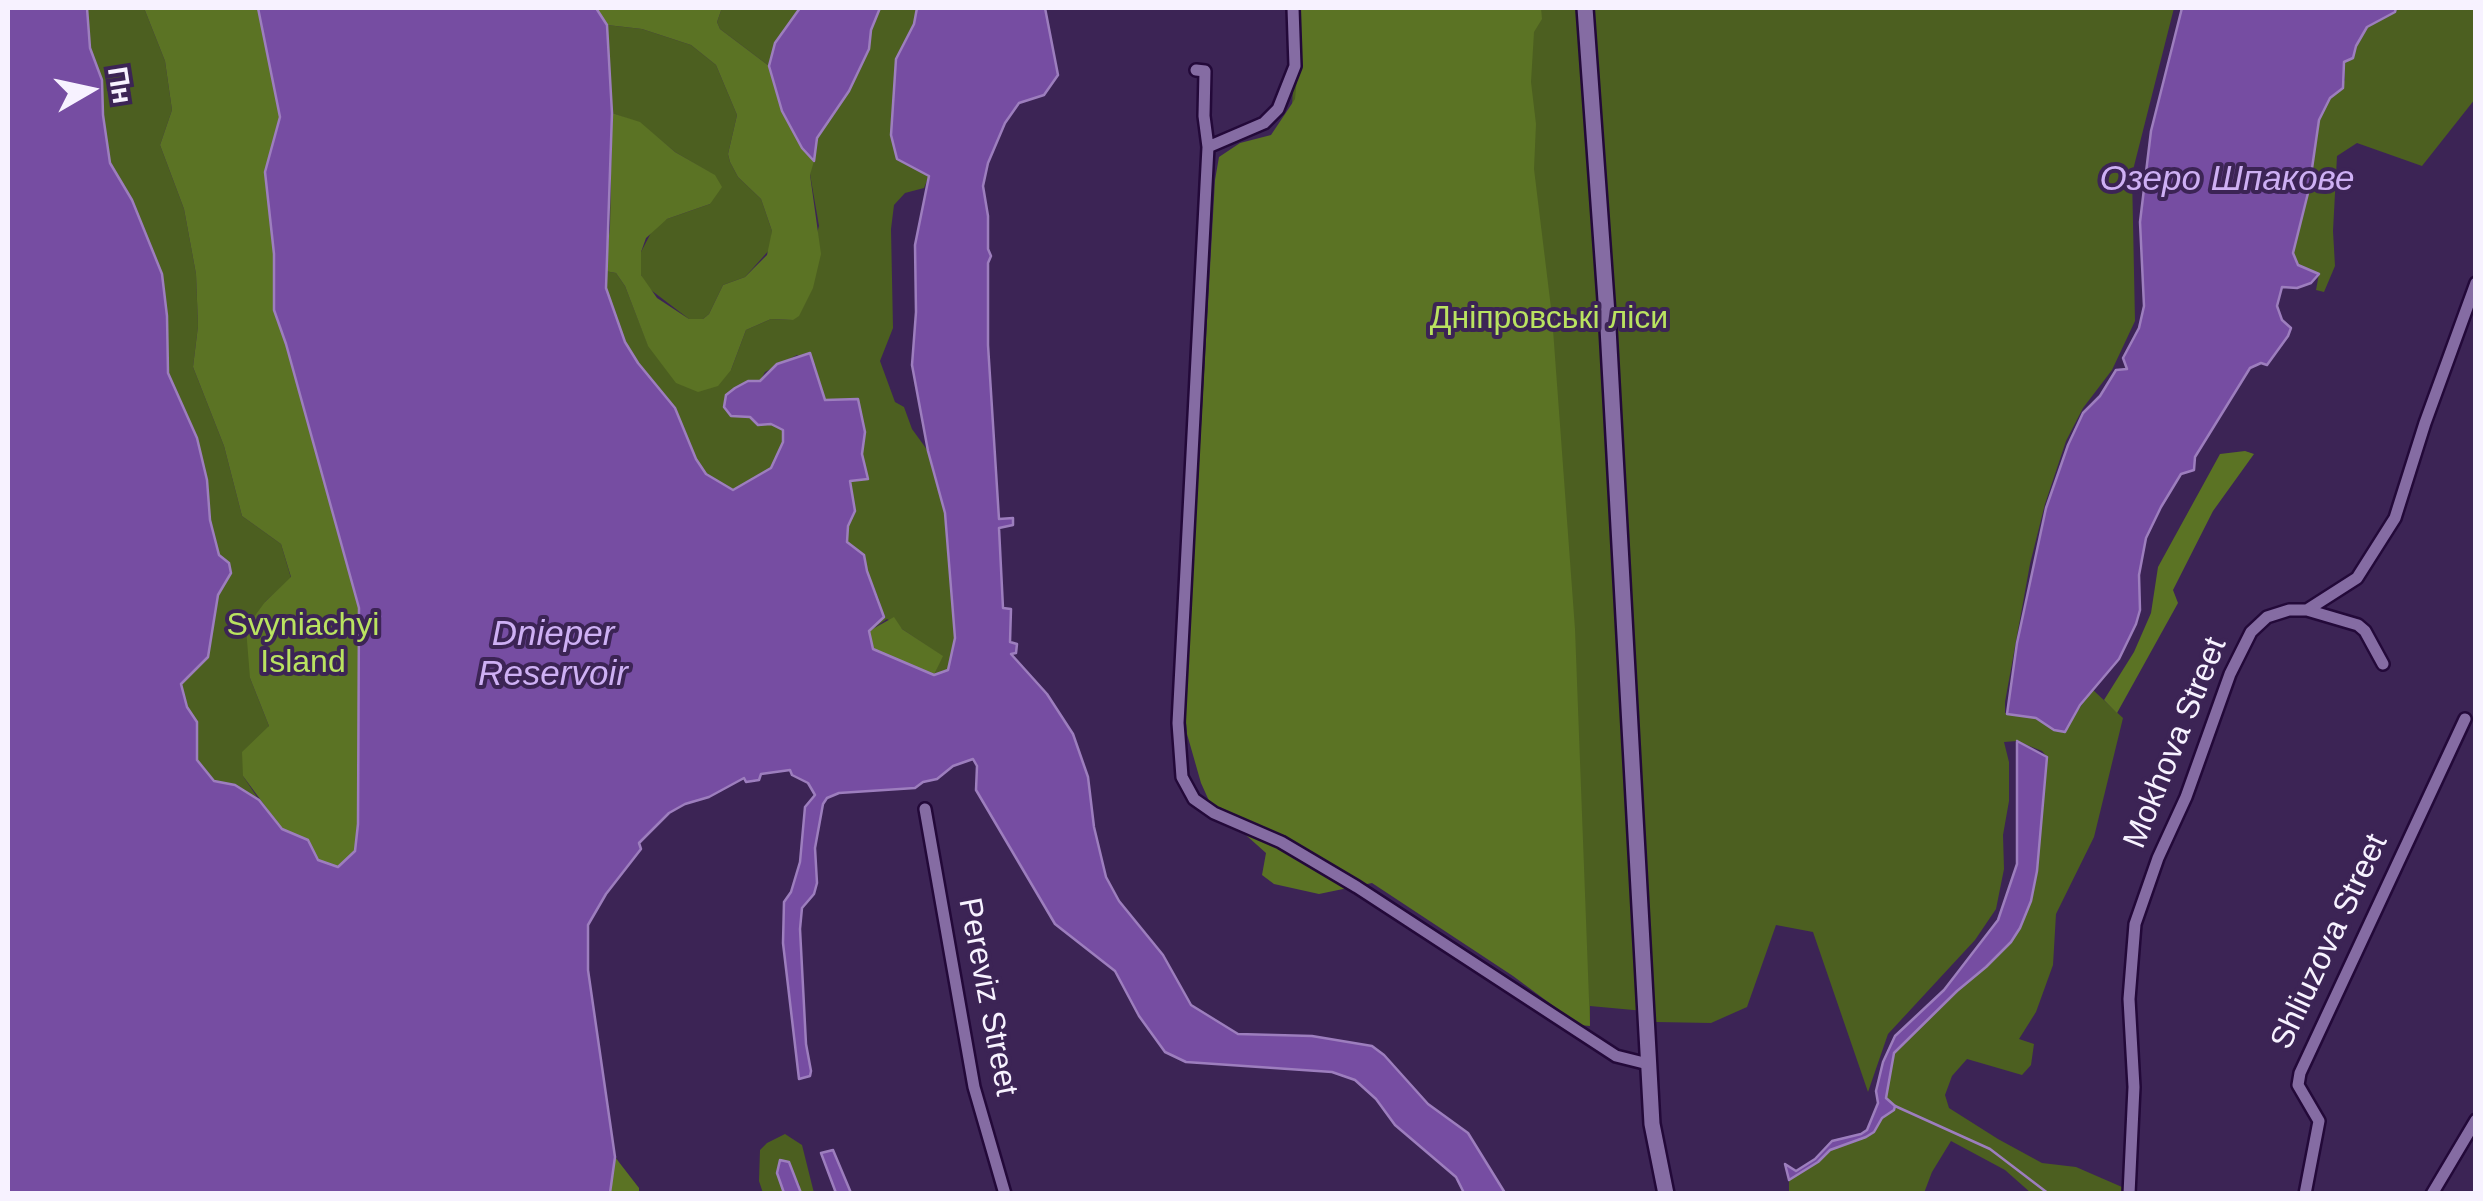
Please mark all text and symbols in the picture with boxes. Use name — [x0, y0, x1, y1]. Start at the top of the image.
north arrow — [40, 40, 140, 140]
text: Пн — [102, 65, 138, 106]
water label: Озеро Шпакове — [2099, 159, 2355, 201]
park label: Дніпровські ліси — [1430, 300, 1668, 338]
park label: Svyniachyi Island — [227, 607, 379, 682]
water label: Dnieper Reservoir — [478, 614, 628, 696]
street label: Mokhova Street — [2116, 632, 2236, 854]
street label: Shliuzova Street — [2263, 828, 2397, 1056]
street label: Pereviz Street — [949, 895, 1025, 1099]

